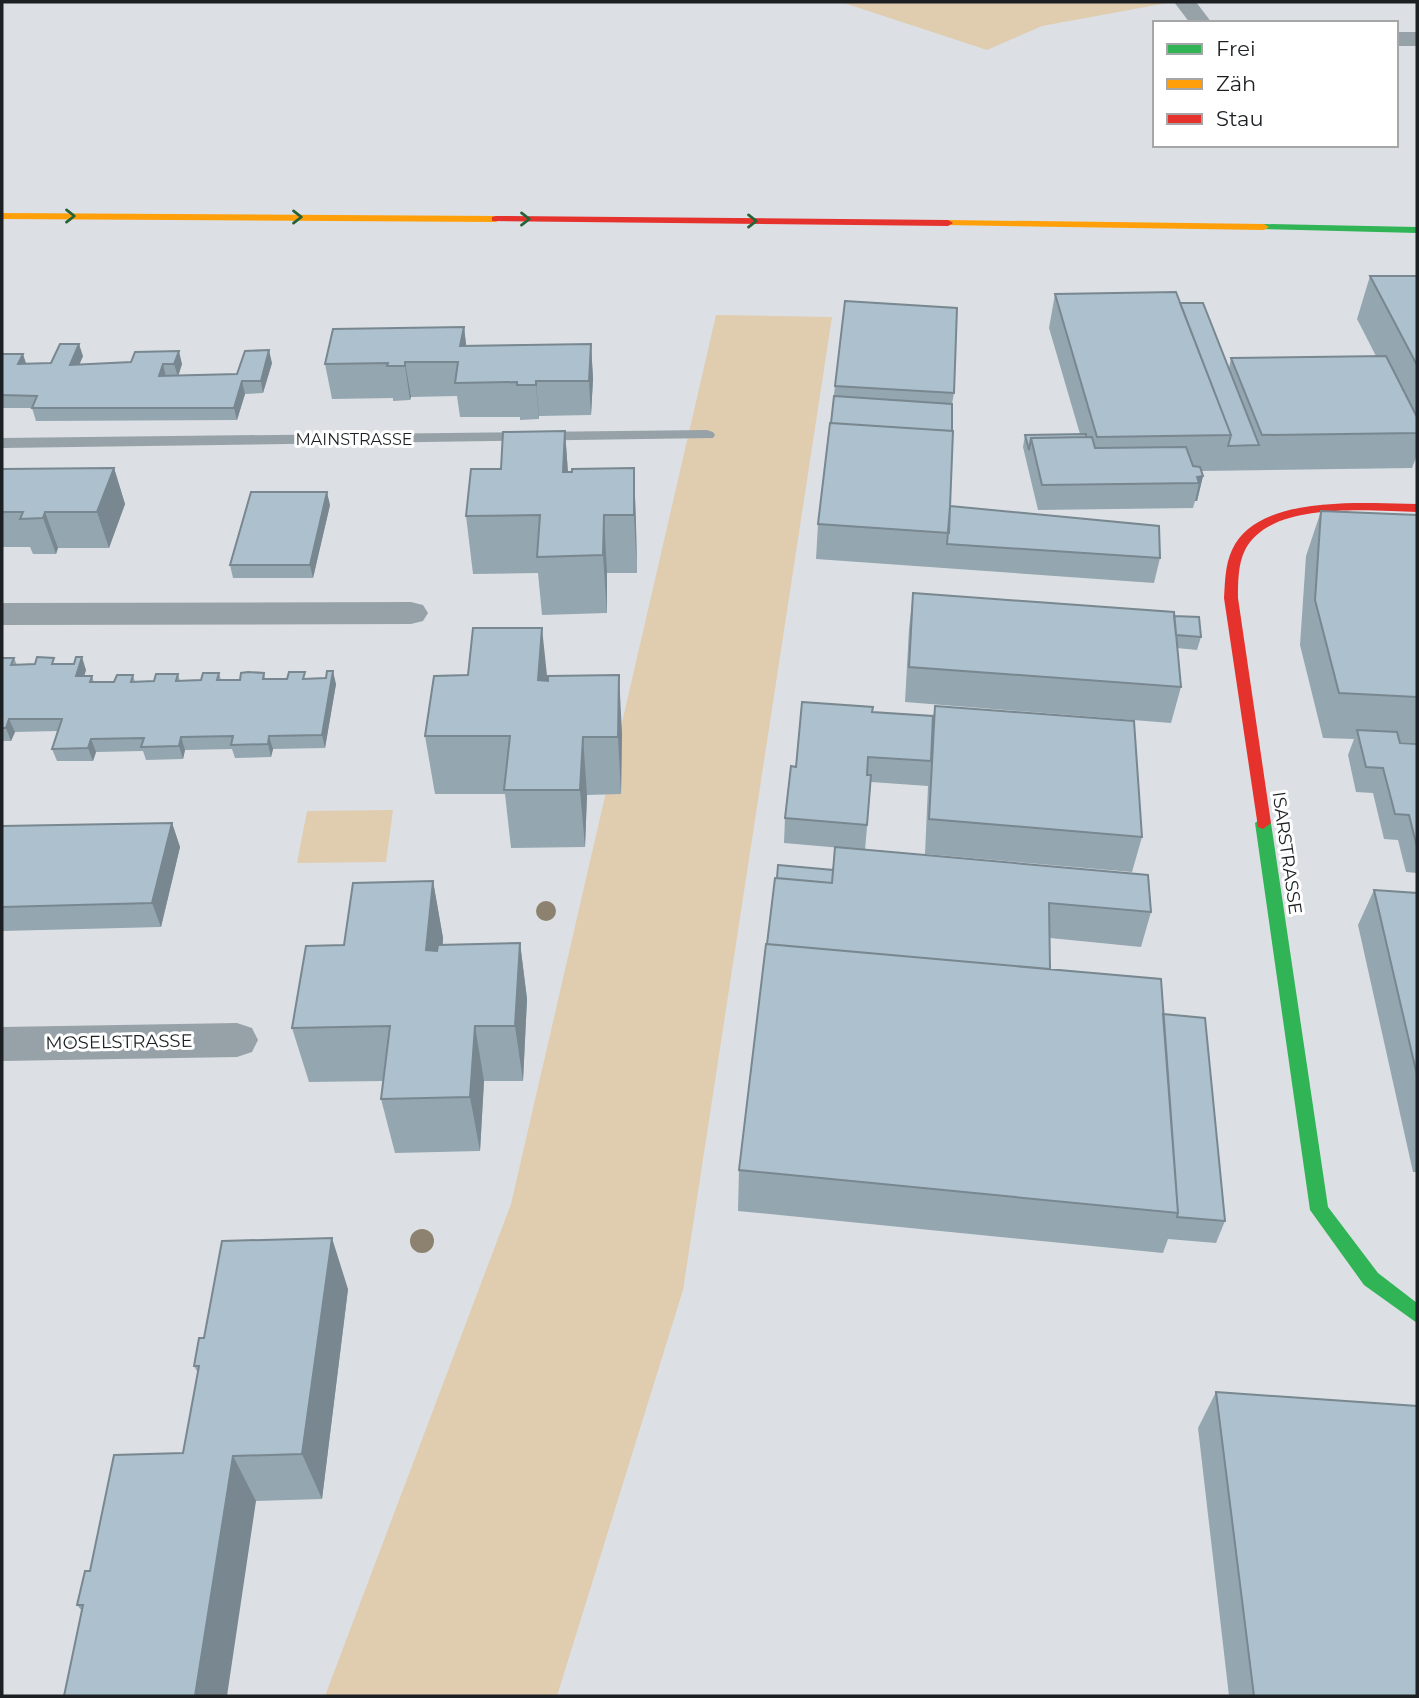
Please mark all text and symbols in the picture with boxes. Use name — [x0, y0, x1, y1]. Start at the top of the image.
legend — [1153, 21, 1398, 147]
text: Frei — [1216, 36, 1256, 61]
text: Zäh — [1216, 71, 1256, 96]
text: Stau — [1216, 106, 1264, 131]
one-way arrow — [65, 208, 76, 224]
one-way arrow — [293, 209, 303, 225]
one-way arrow — [520, 211, 531, 227]
one-way arrow — [748, 213, 758, 229]
street label: MAINSTRASSE — [296, 430, 412, 449]
street label: ISARSTRASSE — [1267, 790, 1307, 916]
street label: MOSELSTRASSE — [45, 1030, 193, 1054]

